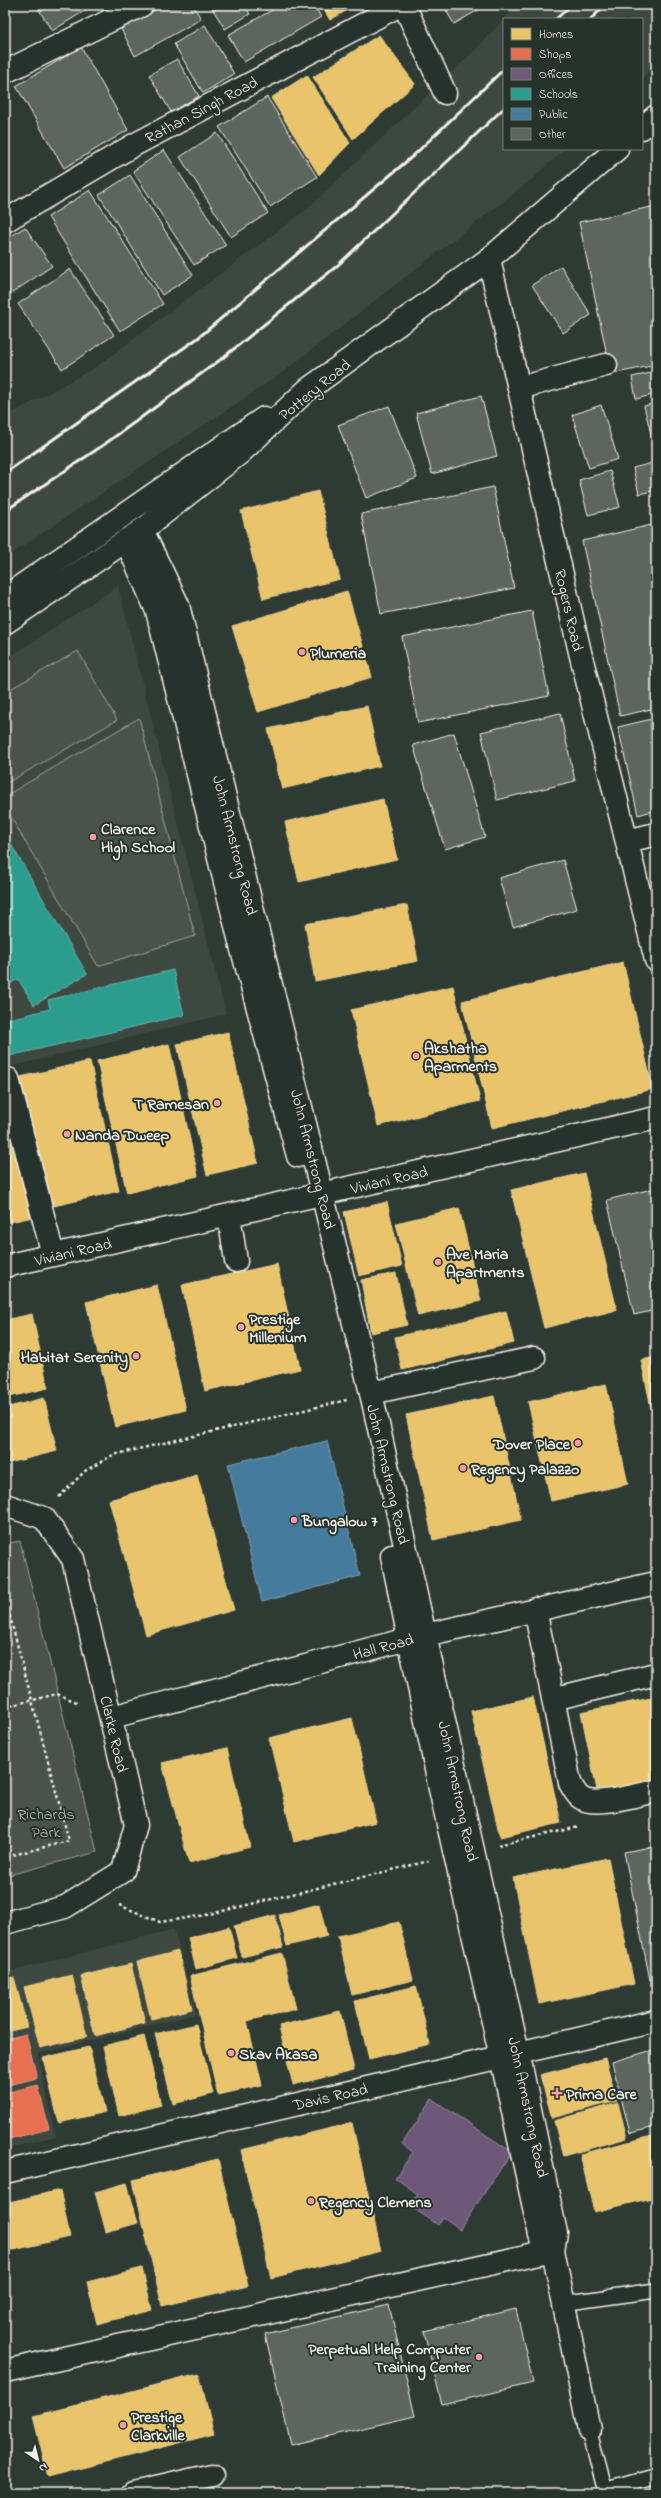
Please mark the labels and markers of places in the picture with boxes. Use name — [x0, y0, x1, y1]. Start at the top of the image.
place label: Plumeria — [310, 642, 367, 666]
marker: Plumeria — [297, 647, 307, 657]
place label: Clarence High School — [101, 818, 175, 861]
marker: Clarence High School — [88, 832, 98, 842]
place label: Akshatha Aparments — [424, 1037, 497, 1079]
marker: Akshatha Aparments — [411, 1051, 421, 1061]
place label: T Ramesan — [134, 1093, 209, 1117]
marker: T Ramesan — [212, 1098, 222, 1108]
place label: Nanda Dweep — [75, 1124, 170, 1148]
marker: Nanda Dweep — [62, 1129, 72, 1139]
place label: Ave Maria Apartments — [446, 1243, 525, 1285]
marker: Ave Maria Apartments — [433, 1257, 443, 1267]
place label: Prestige Millenium — [249, 1308, 307, 1350]
marker: Prestige Millenium — [236, 1322, 246, 1332]
place label: Habitat Serenity — [21, 1346, 128, 1371]
marker: Habitat Serenity — [131, 1351, 141, 1361]
place label: Dover Place — [492, 1433, 571, 1457]
marker: Dover Place — [573, 1438, 583, 1448]
place label: Regency Palazzo — [470, 1458, 579, 1483]
marker: Regency Palazzo — [458, 1463, 468, 1473]
place label: Bungalow 7 — [301, 1510, 378, 1535]
marker: Bungalow 7 — [289, 1515, 299, 1525]
place label: Skav Akasa — [239, 2043, 318, 2067]
marker: Skav Akasa — [226, 2048, 236, 2058]
place label: Prima Care — [566, 2083, 638, 2107]
marker: Prima Care — [551, 2087, 563, 2099]
place label: Regency Clemens — [318, 2191, 432, 2216]
marker: Regency Clemens — [306, 2196, 316, 2206]
place label: Perpetual Help Computer Training Center — [308, 2338, 472, 2381]
marker: Perpetual Help Computer Training Center — [474, 2352, 484, 2362]
place label: Prestige Clarkville — [131, 2406, 186, 2448]
marker: Prestige Clarkville — [118, 2420, 128, 2430]

